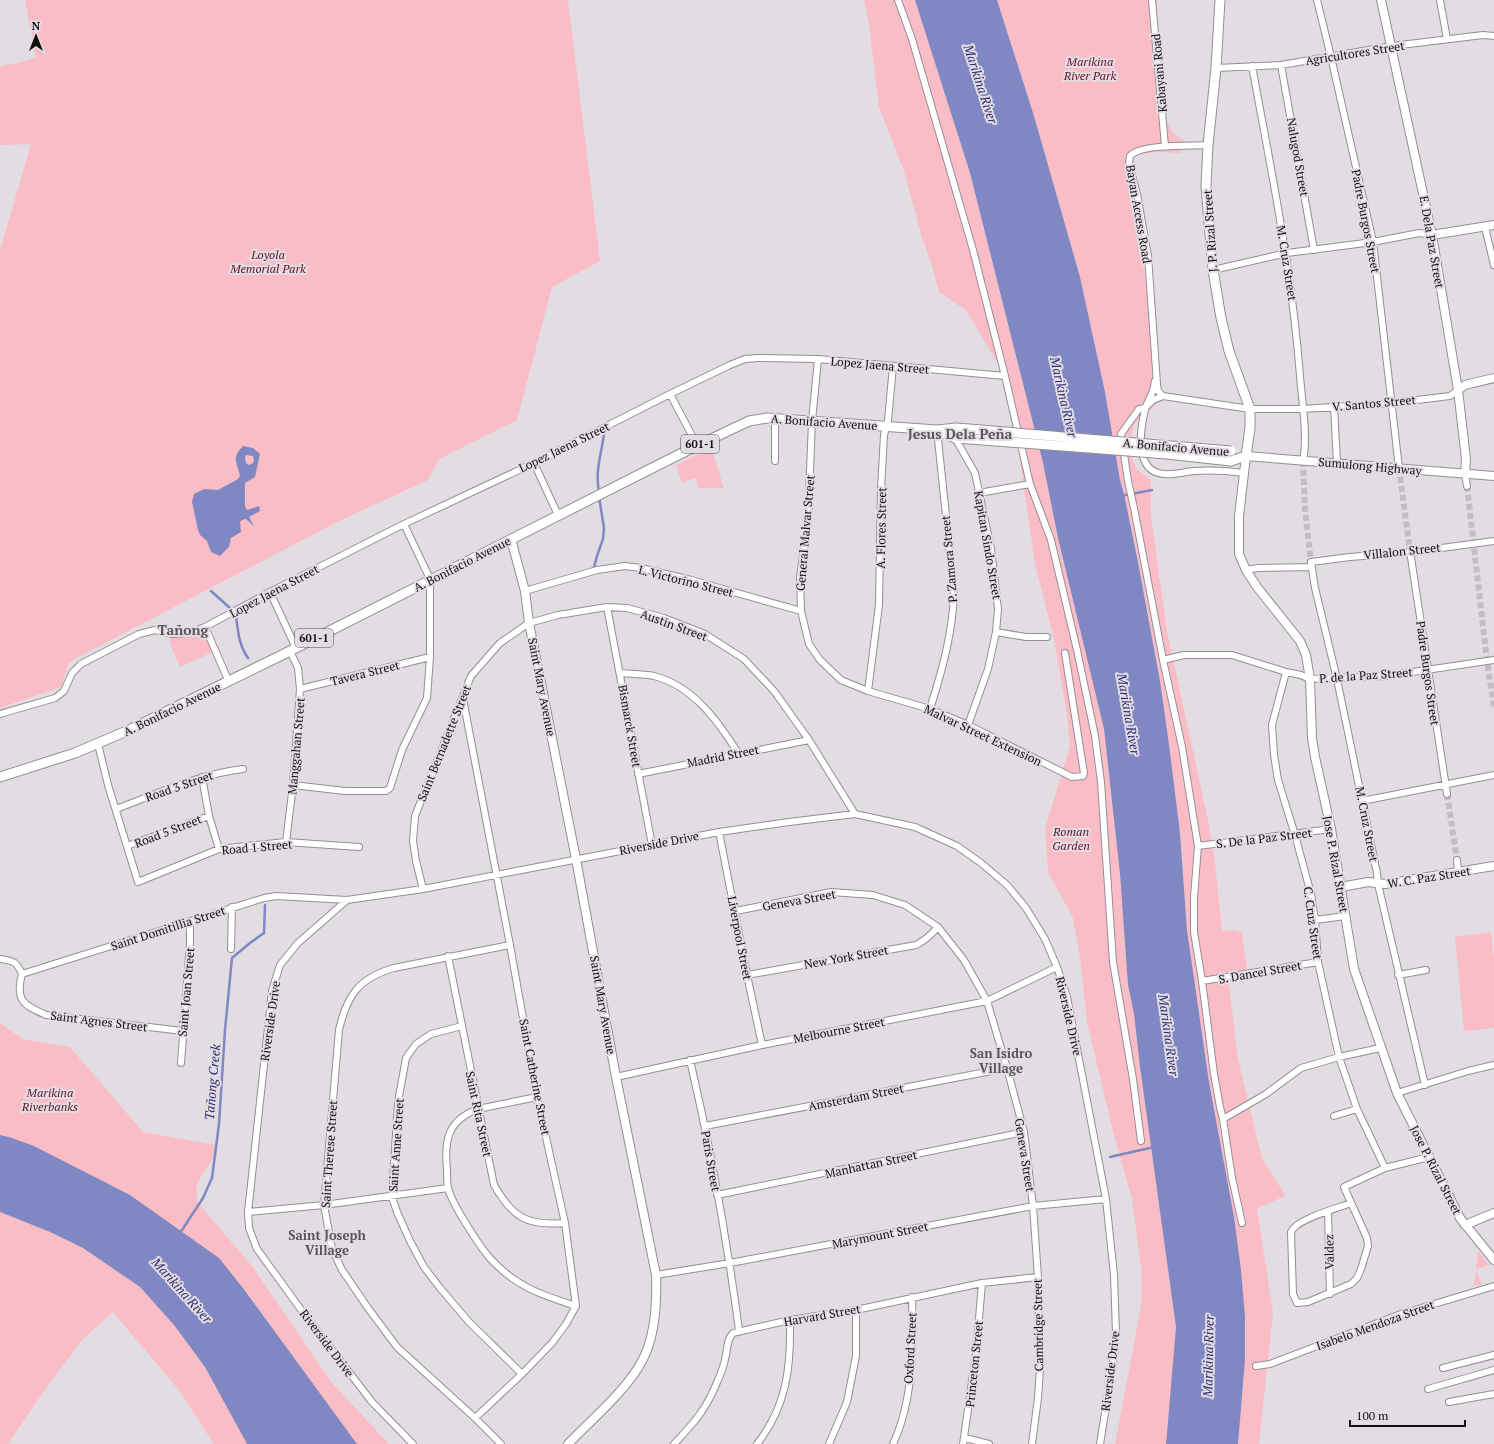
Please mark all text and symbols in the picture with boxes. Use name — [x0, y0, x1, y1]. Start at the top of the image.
north arrow — [16, 16, 56, 56]
text: N — [32, 19, 41, 33]
street label: Kabayani Road — [1148, 33, 1170, 113]
street label: Agricultores Street — [1304, 38, 1406, 68]
water label: Marikina River — [959, 41, 1003, 127]
park label: Marikina River Park — [1063, 54, 1117, 83]
street label: Nalugod Street — [1284, 116, 1312, 198]
street label: Bayan Access Road — [1123, 163, 1155, 265]
street label: Padre Burgos Street — [1349, 168, 1384, 275]
street label: J. P. Rizal Street — [1200, 189, 1220, 273]
street label: E. Dela Paz Street — [1416, 194, 1448, 290]
street label: M. Cruz Street — [1274, 224, 1300, 302]
park label: Loyola Memorial Park — [229, 247, 306, 276]
street label: Lopez Jaena Street — [830, 353, 931, 377]
water label: Marikina River — [1046, 354, 1082, 440]
street label: V. Santos Street — [1332, 392, 1417, 414]
street label: A. Bonifacio Avenue — [770, 411, 878, 433]
street label: Lopez Jaena Street — [516, 418, 612, 475]
district label: Jesus Dela Peña — [908, 424, 1013, 443]
road number: 601-1 — [681, 435, 719, 453]
street label: A. Bonifacio Avenue — [1122, 435, 1230, 459]
street label: Sumulong Highway — [1318, 454, 1423, 478]
street label: General Malvar Street — [792, 474, 818, 592]
street label: A. Flores Street — [873, 487, 889, 569]
street label: Kapitan Sindo Street — [971, 489, 1005, 601]
street label: P. Zamora Street — [938, 514, 960, 603]
street label: A. Bonifacio Avenue — [411, 533, 513, 595]
street label: Villalon Street — [1363, 539, 1442, 563]
street label: Lopez Jaena Street — [227, 561, 322, 621]
street label: L. Victorino Street — [637, 562, 736, 600]
street label: Austin Street — [638, 606, 710, 644]
district label: Tañong — [158, 620, 210, 639]
street label: Padre Burgos Street — [1413, 620, 1443, 727]
road number: 601-1 — [295, 629, 333, 647]
street label: Saint Mary Avenue — [525, 637, 559, 737]
street label: Tavera Street — [329, 657, 402, 689]
street label: P. de la Paz Street — [1319, 664, 1414, 686]
water label: Marikina River — [1113, 671, 1145, 757]
street label: A. Bonifacio Avenue — [121, 679, 223, 739]
street label: Saint Bernadette Street — [414, 682, 474, 803]
street label: Bismarck Street — [615, 683, 645, 769]
street label: Manggahan Street — [284, 696, 308, 795]
street label: Malvar Street Extension — [922, 701, 1044, 769]
street label: Madrid Street — [686, 742, 761, 770]
street label: Road 3 Street — [143, 767, 216, 805]
street label: M. Cruz Street — [1352, 785, 1382, 863]
street label: Road 5 Street — [132, 811, 204, 851]
street label: Jose P. Rizal Street — [1320, 814, 1352, 914]
park label: Roman Garden — [1052, 824, 1090, 853]
street label: S. De la Paz Street — [1215, 825, 1313, 851]
street label: Riverside Drive — [618, 828, 700, 858]
street label: Road 1 Street — [221, 836, 294, 858]
street label: W. C. Paz Street — [1386, 863, 1472, 891]
street label: Geneva Street — [761, 886, 837, 914]
street label: C. Cruz Street — [1300, 886, 1326, 961]
street label: Liverpool Street — [724, 895, 756, 982]
street label: Saint Domitillia Street — [109, 902, 228, 954]
street label: New York Street — [803, 942, 890, 972]
street label: Saint Joan Street — [175, 946, 197, 1037]
street label: Saint Mary Avenue — [587, 954, 619, 1056]
street label: S. Dancel Street — [1217, 957, 1303, 987]
street label: Riverside Drive — [1053, 975, 1085, 1057]
street label: Riverside Drive — [257, 980, 283, 1062]
water label: Marikina River — [1154, 992, 1184, 1078]
street label: Saint Agnes Street — [50, 1008, 149, 1034]
street label: Melbourne Street — [792, 1014, 887, 1046]
street label: Saint Catherine Street — [516, 1018, 554, 1137]
water label: Tañong Creek — [200, 1043, 224, 1121]
district label: San Isidro Village — [970, 1044, 1033, 1077]
street label: Saint Rita Street — [463, 1070, 496, 1159]
street label: Amsterdam Street — [807, 1080, 906, 1114]
park label: Marikina Riverbanks — [21, 1085, 78, 1114]
street label: Saint Anne Street — [385, 1097, 407, 1192]
street label: Saint Therese Street — [318, 1099, 340, 1208]
street label: Geneva Street — [1012, 1117, 1038, 1193]
street label: Jose P. Rizal Street — [1407, 1123, 1465, 1218]
street label: Paris Street — [698, 1129, 724, 1193]
street label: Manhattan Street — [824, 1147, 919, 1181]
street label: Marymount Street — [831, 1218, 930, 1252]
district label: Saint Joseph Village — [288, 1226, 366, 1259]
street label: Valdez — [1321, 1234, 1337, 1270]
water label: Marikina River — [147, 1253, 217, 1327]
street label: Cambridge Street — [1030, 1278, 1046, 1372]
street label: Isabelo Mendoza Street — [1314, 1296, 1437, 1353]
street label: Harvard Street — [782, 1301, 862, 1329]
street label: Riverside Drive — [297, 1306, 357, 1380]
street label: Oxford Street — [901, 1311, 919, 1384]
water label: Marikina River — [1198, 1314, 1218, 1398]
street label: Princeton Street — [962, 1319, 986, 1408]
street label: Riverside Drive — [1098, 1330, 1122, 1412]
scale bar — [1350, 1402, 1465, 1428]
text: 100 m — [1356, 1408, 1389, 1423]

